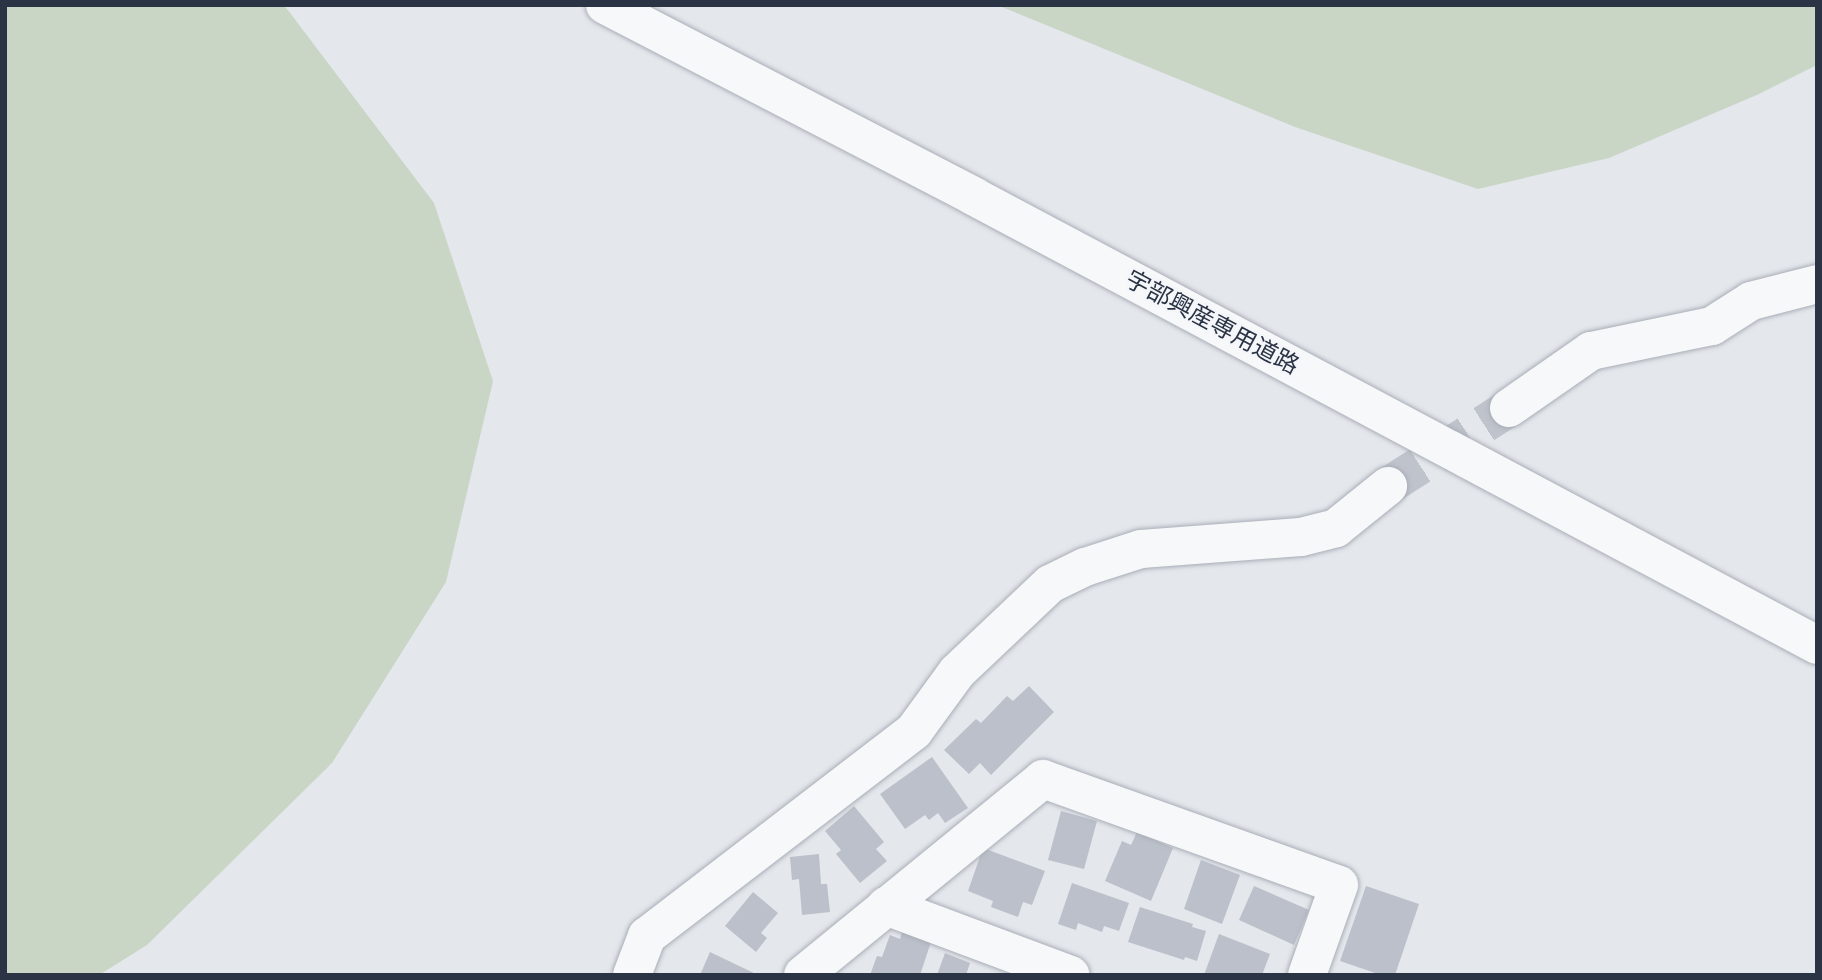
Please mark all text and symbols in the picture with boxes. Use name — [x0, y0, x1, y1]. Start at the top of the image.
street label: 宇部興産専用道路 — [1120, 265, 1304, 381]

